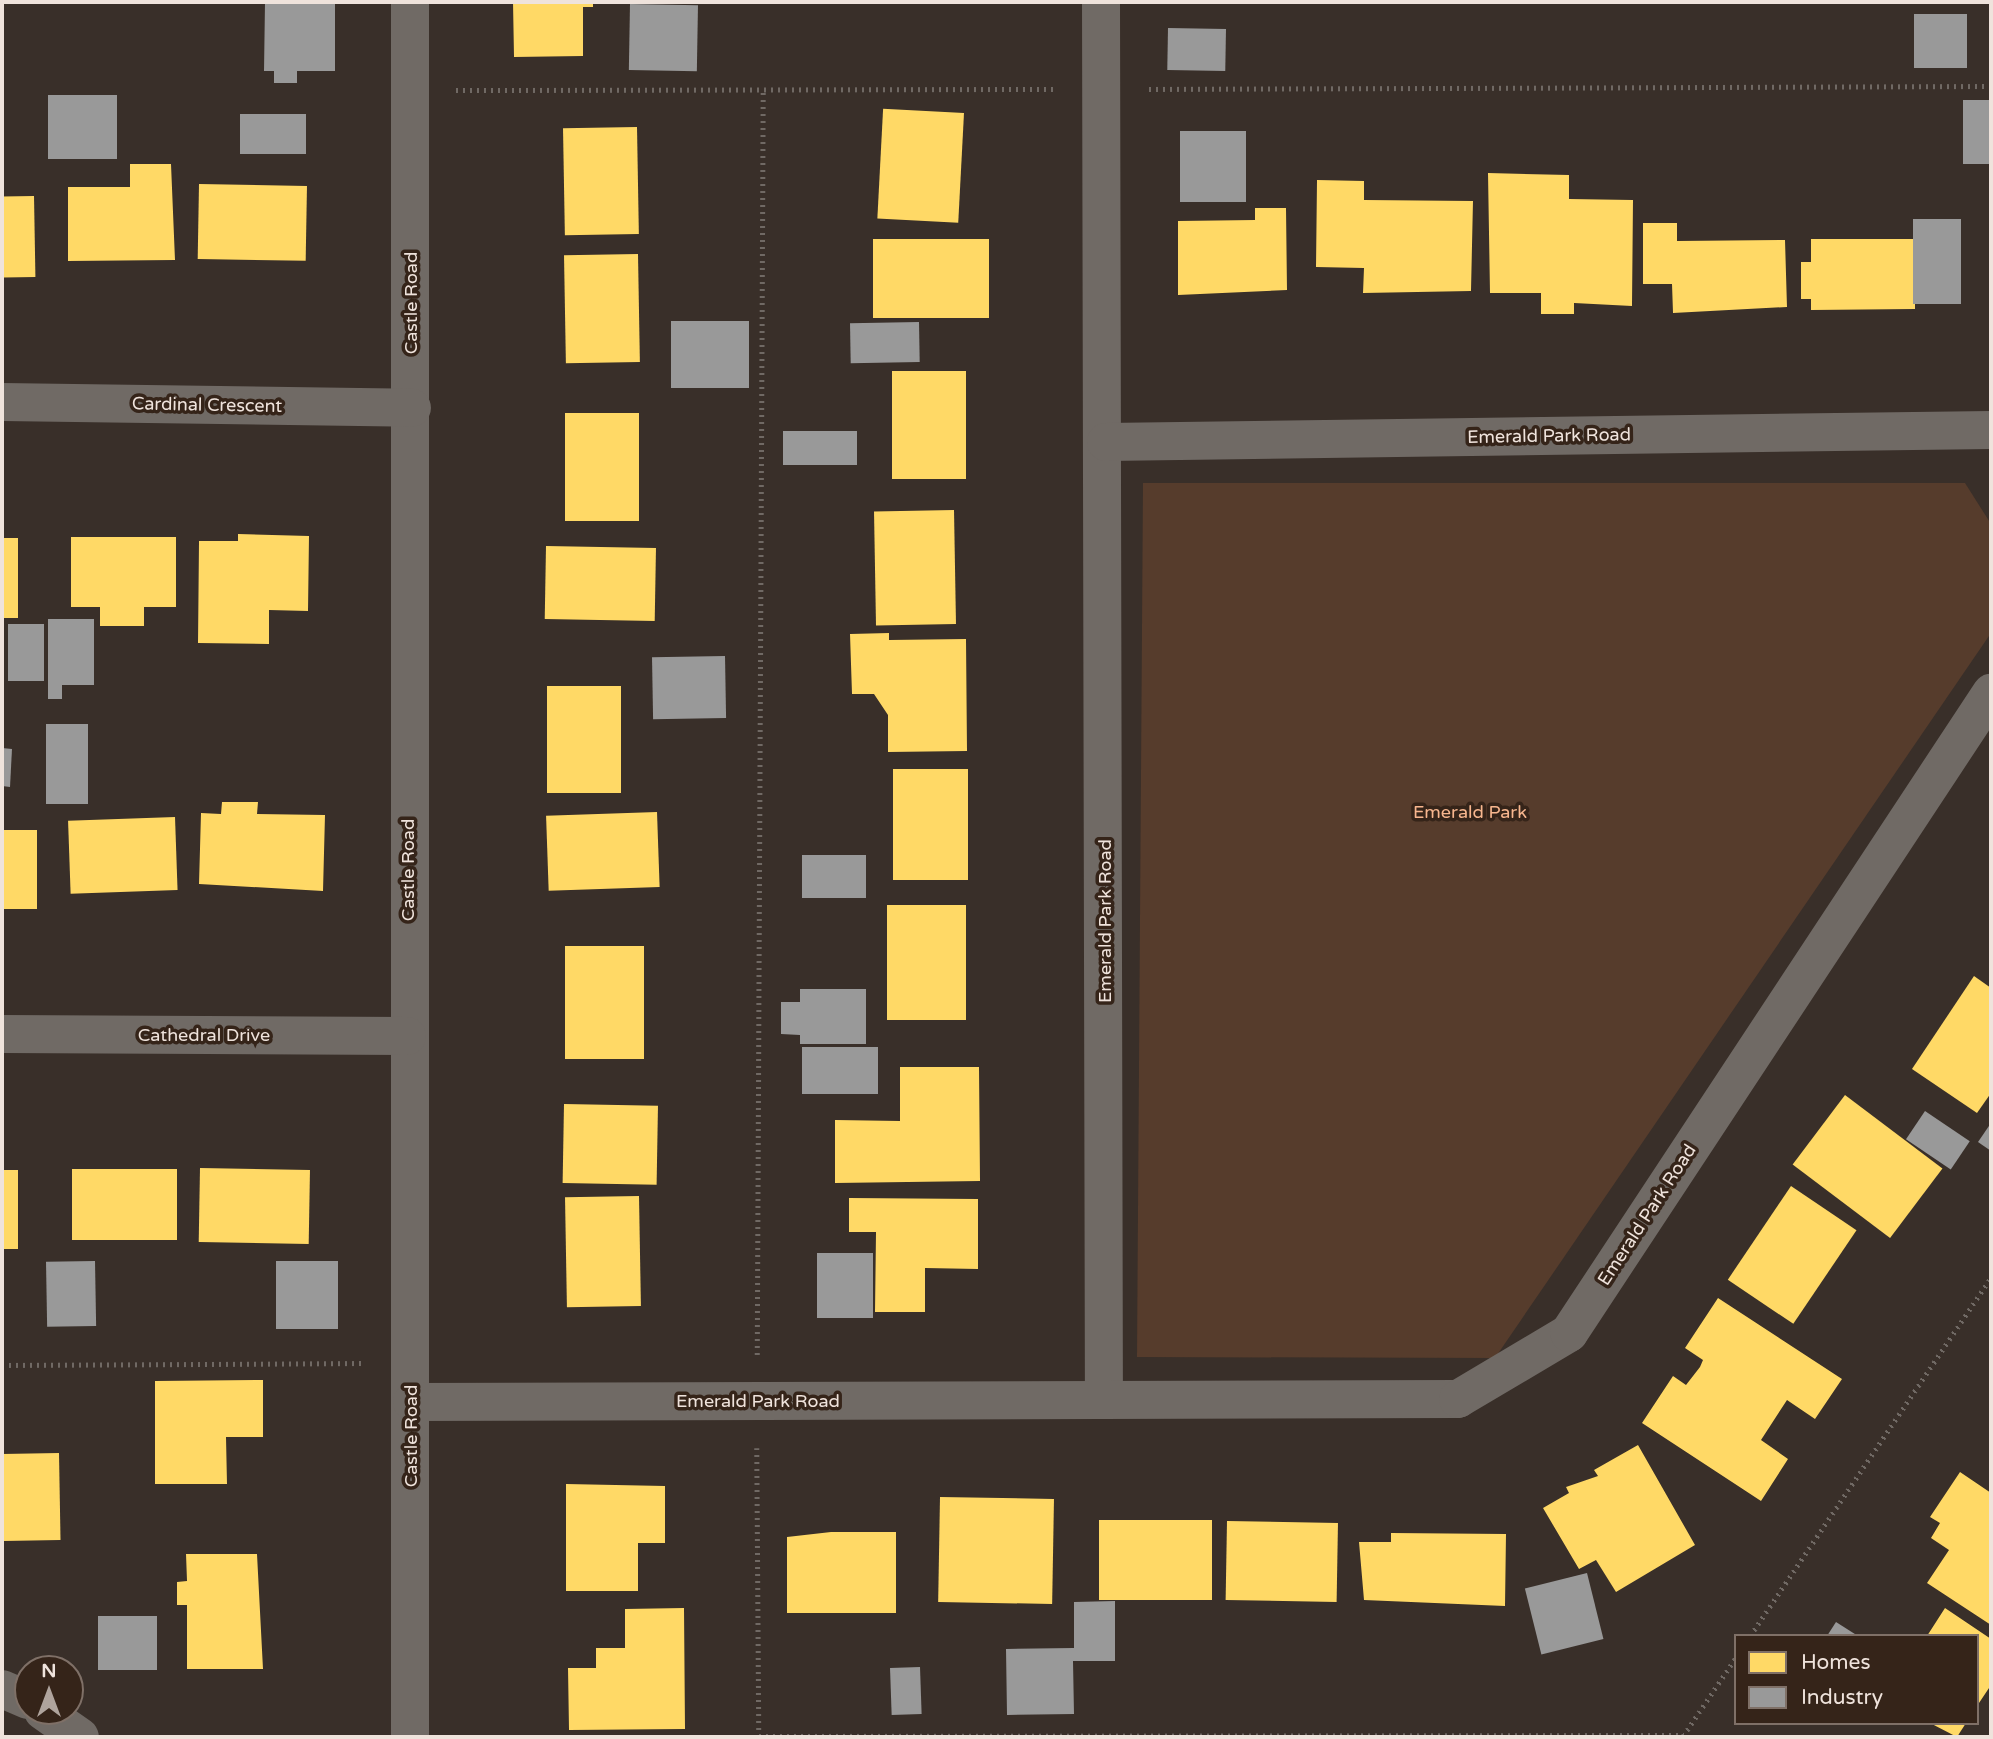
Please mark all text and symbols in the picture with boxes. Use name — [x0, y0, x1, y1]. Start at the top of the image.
street label: Castle Road — [400, 252, 422, 354]
street label: Cardinal Crescent — [132, 393, 282, 417]
street label: Emerald Park Road — [1467, 424, 1631, 448]
park label: Emerald Park — [1413, 801, 1527, 823]
street label: Castle Road — [397, 819, 419, 921]
street label: Emerald Park Road — [1094, 839, 1116, 1003]
street label: Cathedral Drive — [138, 1024, 270, 1046]
street label: Emerald Park Road — [1593, 1140, 1701, 1290]
street label: Castle Road — [400, 1385, 422, 1487]
street label: Emerald Park Road — [676, 1390, 840, 1412]
legend — [1734, 1634, 1979, 1725]
text: Homes — [1801, 1650, 1871, 1675]
north arrow — [14, 1655, 84, 1725]
text: N — [41, 1660, 57, 1682]
text: Industry — [1801, 1685, 1883, 1710]

